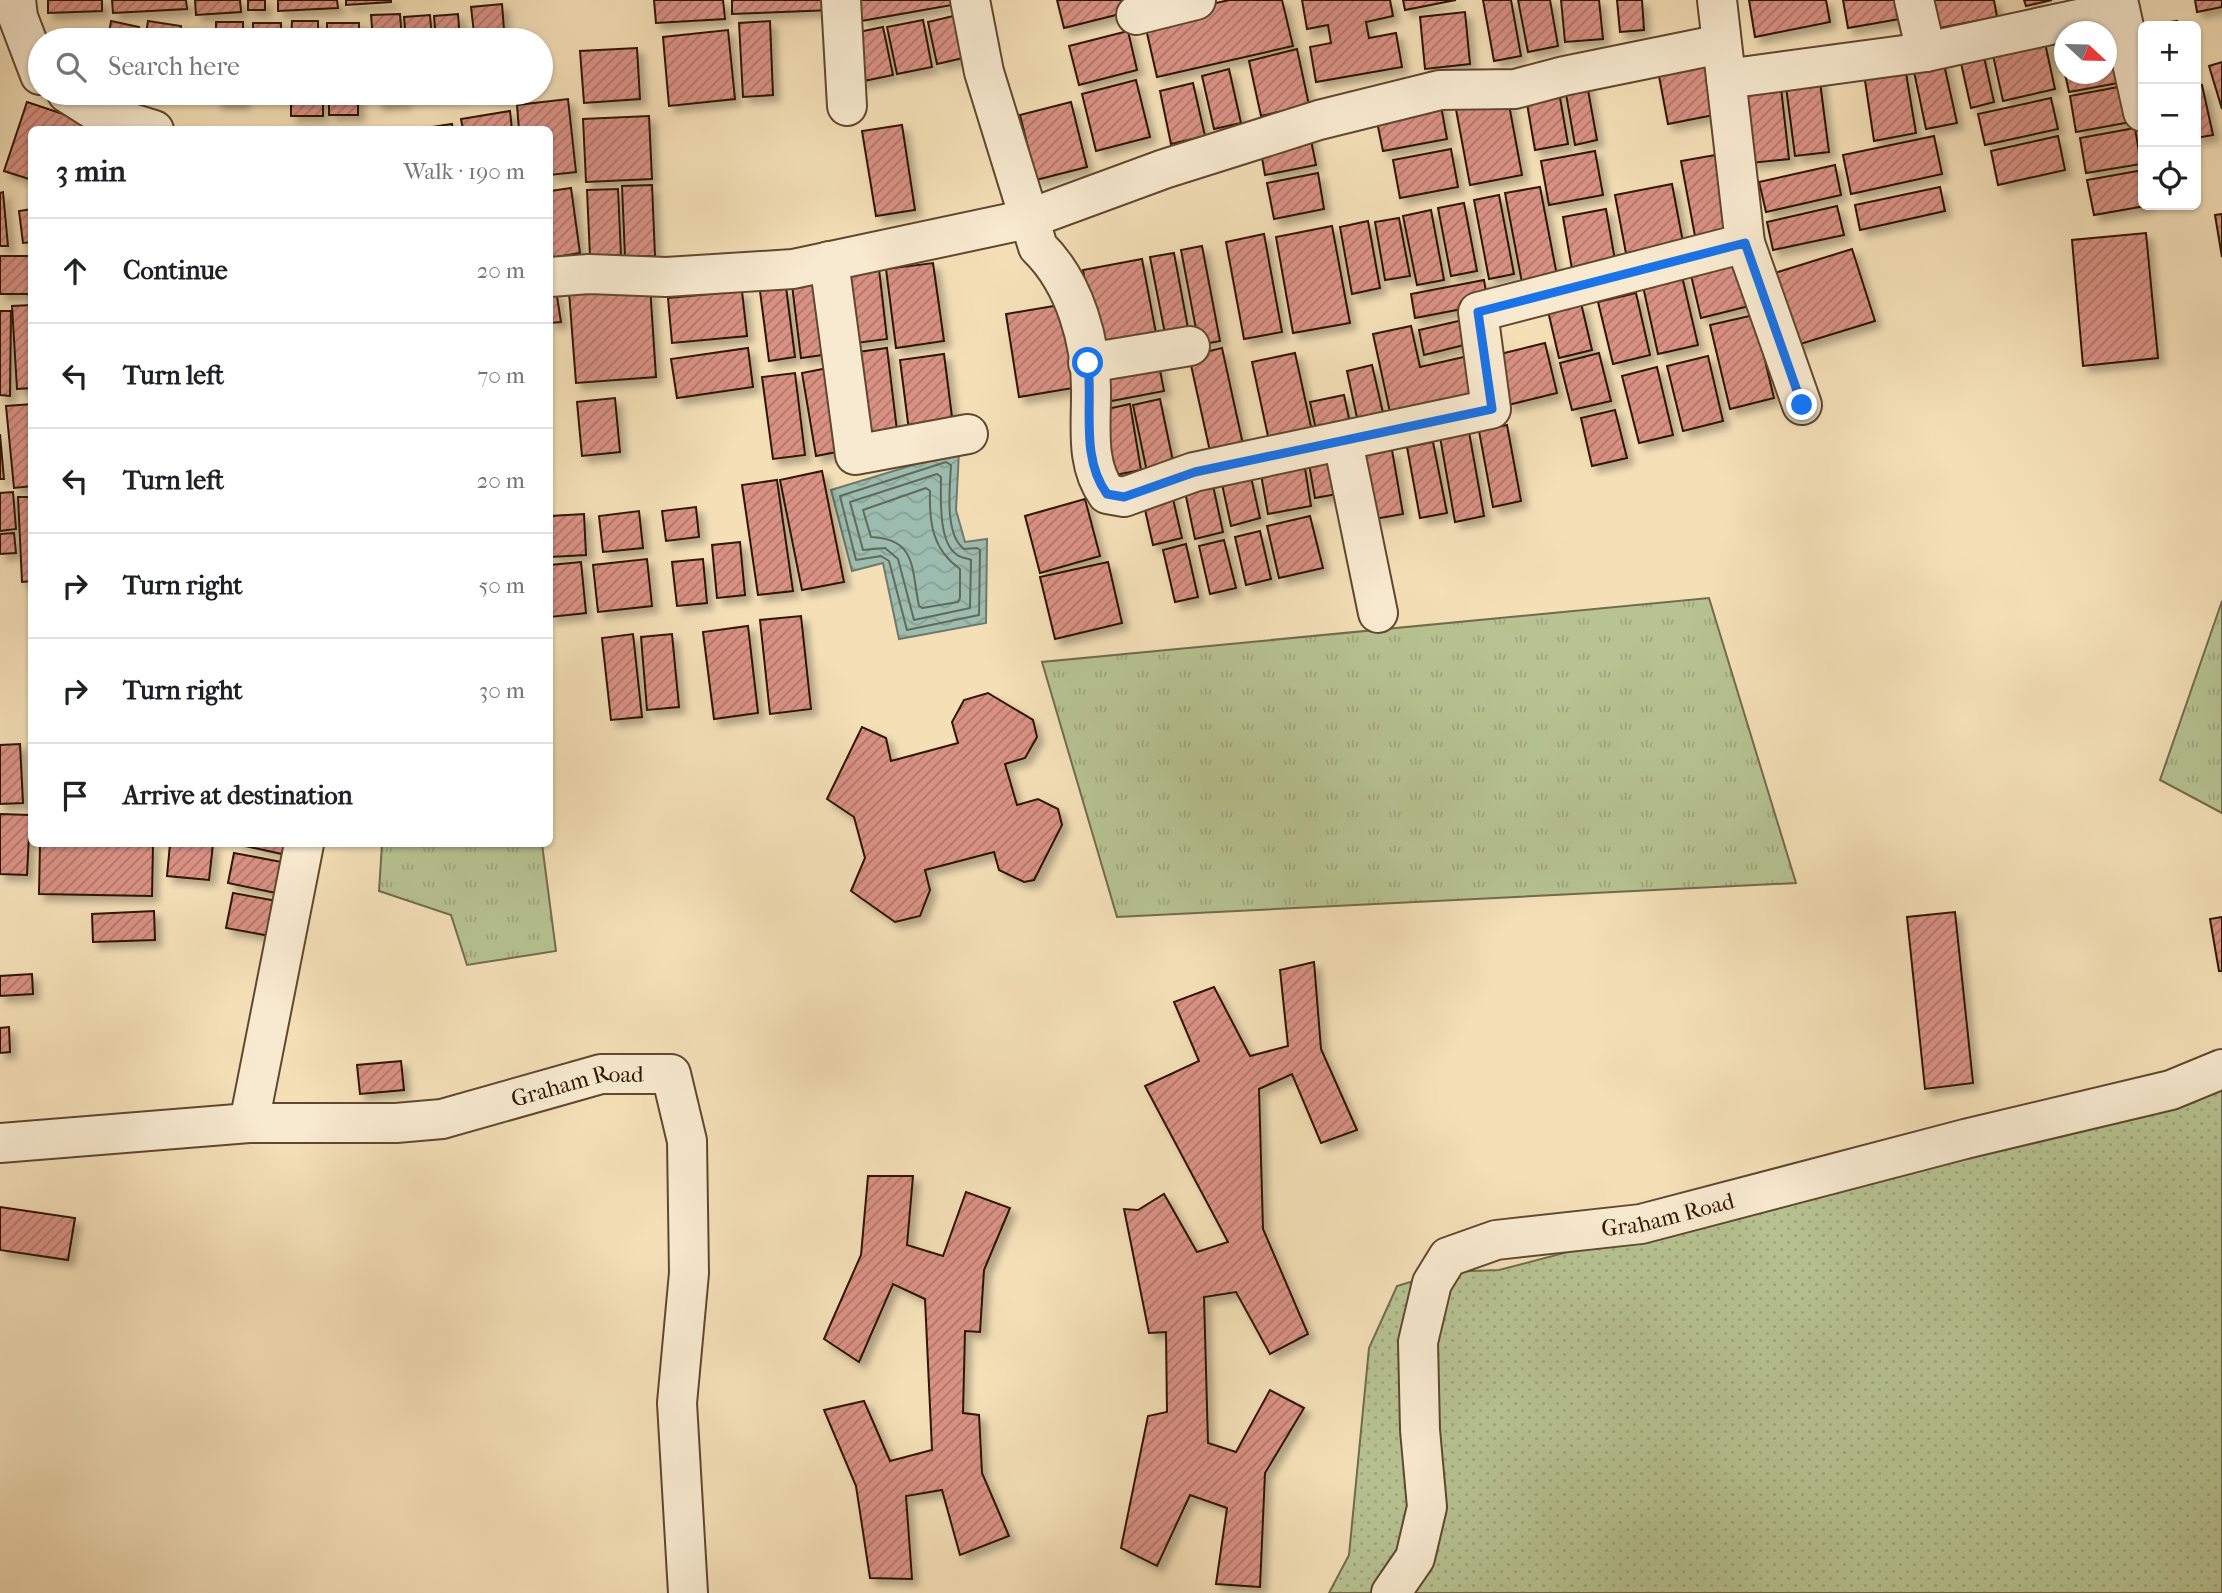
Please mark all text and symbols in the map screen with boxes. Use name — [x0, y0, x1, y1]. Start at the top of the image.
north arrow — [2054, 21, 2117, 84]
map controls — [2138, 21, 2201, 210]
button: + — [2138, 21, 2201, 84]
search box — [28, 28, 553, 105]
icon: search — [52, 48, 90, 86]
text: Search here — [108, 51, 240, 82]
button: − — [2138, 84, 2201, 147]
button: locate — [2138, 147, 2201, 210]
text: 3 min — [56, 154, 126, 189]
text: Walk · 190 m — [404, 158, 525, 185]
icon: ahead — [56, 252, 94, 290]
text: Continue — [123, 255, 228, 286]
text: 20 m — [476, 257, 525, 284]
route start — [1072, 347, 1103, 378]
icon: left — [56, 357, 94, 395]
text: Turn left — [123, 360, 224, 391]
text: 70 m — [477, 362, 525, 389]
route end — [1786, 389, 1817, 420]
icon: left — [56, 462, 94, 500]
text: Turn left — [123, 465, 224, 496]
text: 20 m — [476, 467, 525, 494]
icon: right — [56, 567, 94, 605]
text: Turn right — [123, 570, 243, 601]
text: 50 m — [478, 572, 525, 599]
icon: right — [56, 672, 94, 710]
text: Turn right — [123, 675, 243, 706]
text: 30 m — [479, 677, 525, 704]
icon: arrive — [56, 777, 94, 815]
text: Arrive at destination — [123, 780, 353, 811]
street label: Graham Road — [508, 1059, 644, 1113]
street label: Graham Road — [1600, 1187, 1738, 1242]

